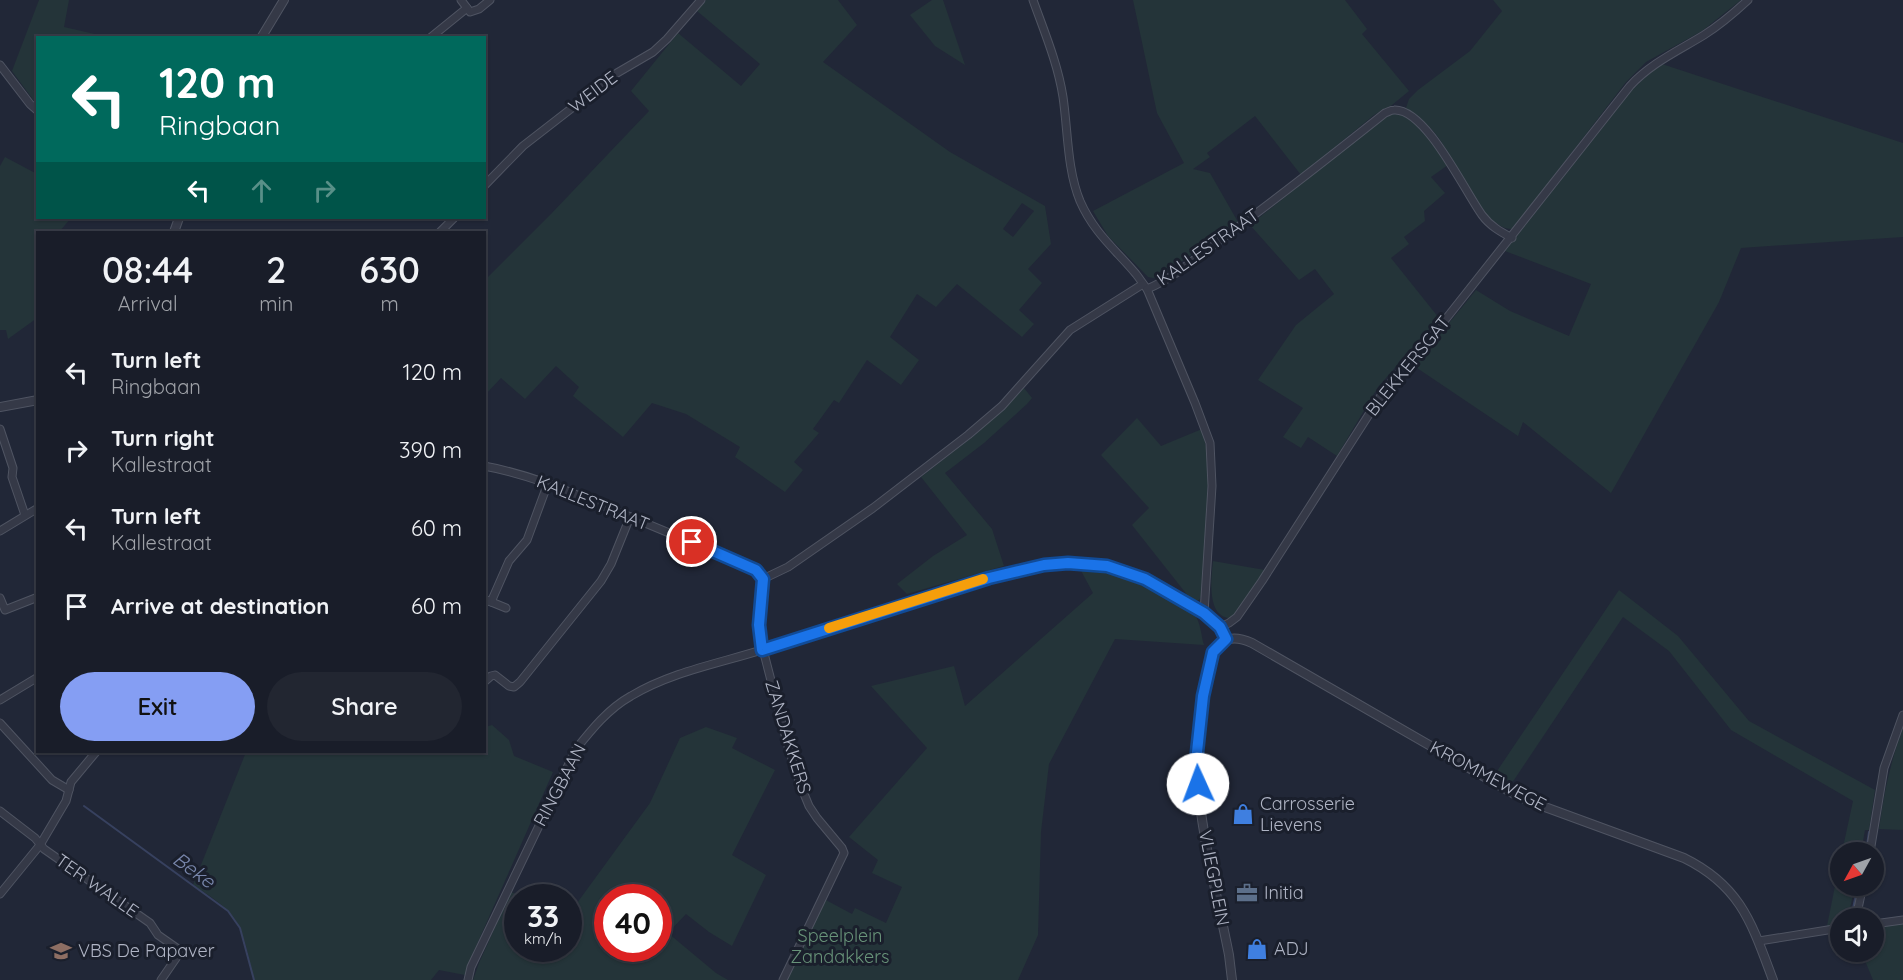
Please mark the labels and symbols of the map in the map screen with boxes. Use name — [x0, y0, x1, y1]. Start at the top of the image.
street label: WEIDE — [564, 66, 622, 117]
street label: KALLESTRAAT — [1152, 203, 1263, 290]
street label: BLEKKERSGAT — [1360, 311, 1455, 420]
street label: KALLESTRAAT — [533, 469, 653, 536]
pin — [666, 516, 717, 567]
street label: ZANDAKKERS — [760, 677, 817, 796]
street label: KROMMEWEGE — [1426, 735, 1550, 816]
street label: RINGBAAN — [528, 740, 591, 830]
position arrow — [1166, 752, 1230, 816]
place label: Carrosserie Lievens — [1260, 792, 1355, 836]
shop icon: Carrosserie Lievens — [1231, 802, 1255, 826]
street label: VLIEGPLEIN — [1194, 828, 1235, 928]
north arrow — [1830, 842, 1884, 896]
water label: Beke — [168, 846, 221, 894]
street label: TER WALLE — [51, 849, 143, 923]
office icon: Initia — [1235, 881, 1259, 905]
place label: Initia — [1264, 881, 1304, 904]
speed limit sign: 40 — [594, 884, 672, 962]
park label: Speelplein Zandakkers — [790, 924, 890, 968]
shop icon: ADJ — [1245, 937, 1269, 961]
place label: ADJ — [1274, 937, 1309, 960]
school or university icon: VBS De Papaver — [49, 939, 73, 963]
place label: VBS De Papaver — [78, 939, 215, 962]

